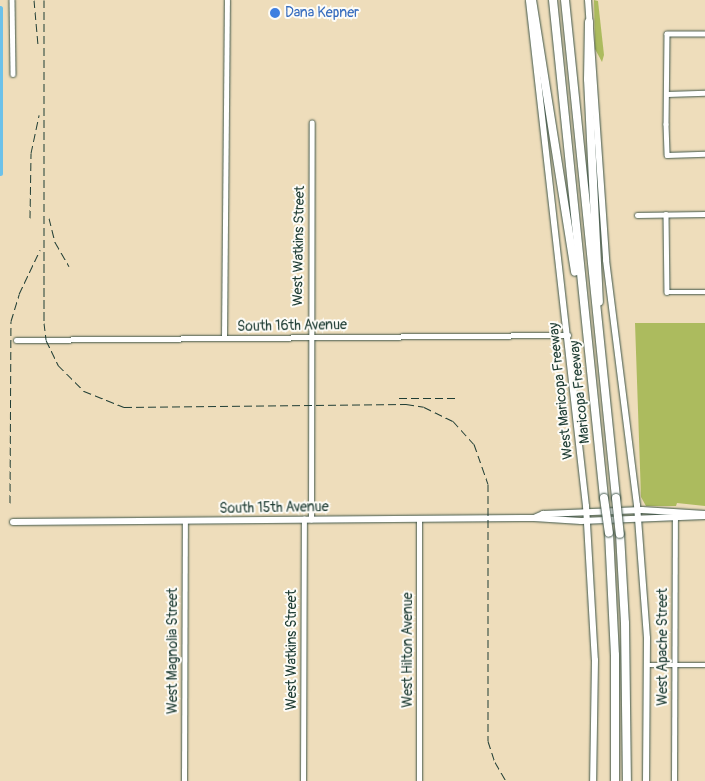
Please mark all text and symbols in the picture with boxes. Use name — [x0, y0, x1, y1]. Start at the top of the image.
place label: Dana Kepner — [285, 5, 359, 21]
marker: Dana Kepner — [269, 7, 281, 19]
street label: West Watkins Street — [290, 186, 308, 306]
street label: South 16th Avenue — [237, 317, 347, 335]
street label: West Maricopa Freeway — [545, 322, 577, 460]
street label: Maricopa Freeway — [566, 339, 594, 445]
street label: South 15th Avenue — [219, 499, 329, 517]
street label: West Magnolia Street — [165, 588, 181, 714]
street label: West Apache Street — [655, 588, 671, 706]
street label: West Watkins Street — [284, 590, 300, 710]
street label: West Hilton Avenue — [400, 592, 416, 708]

